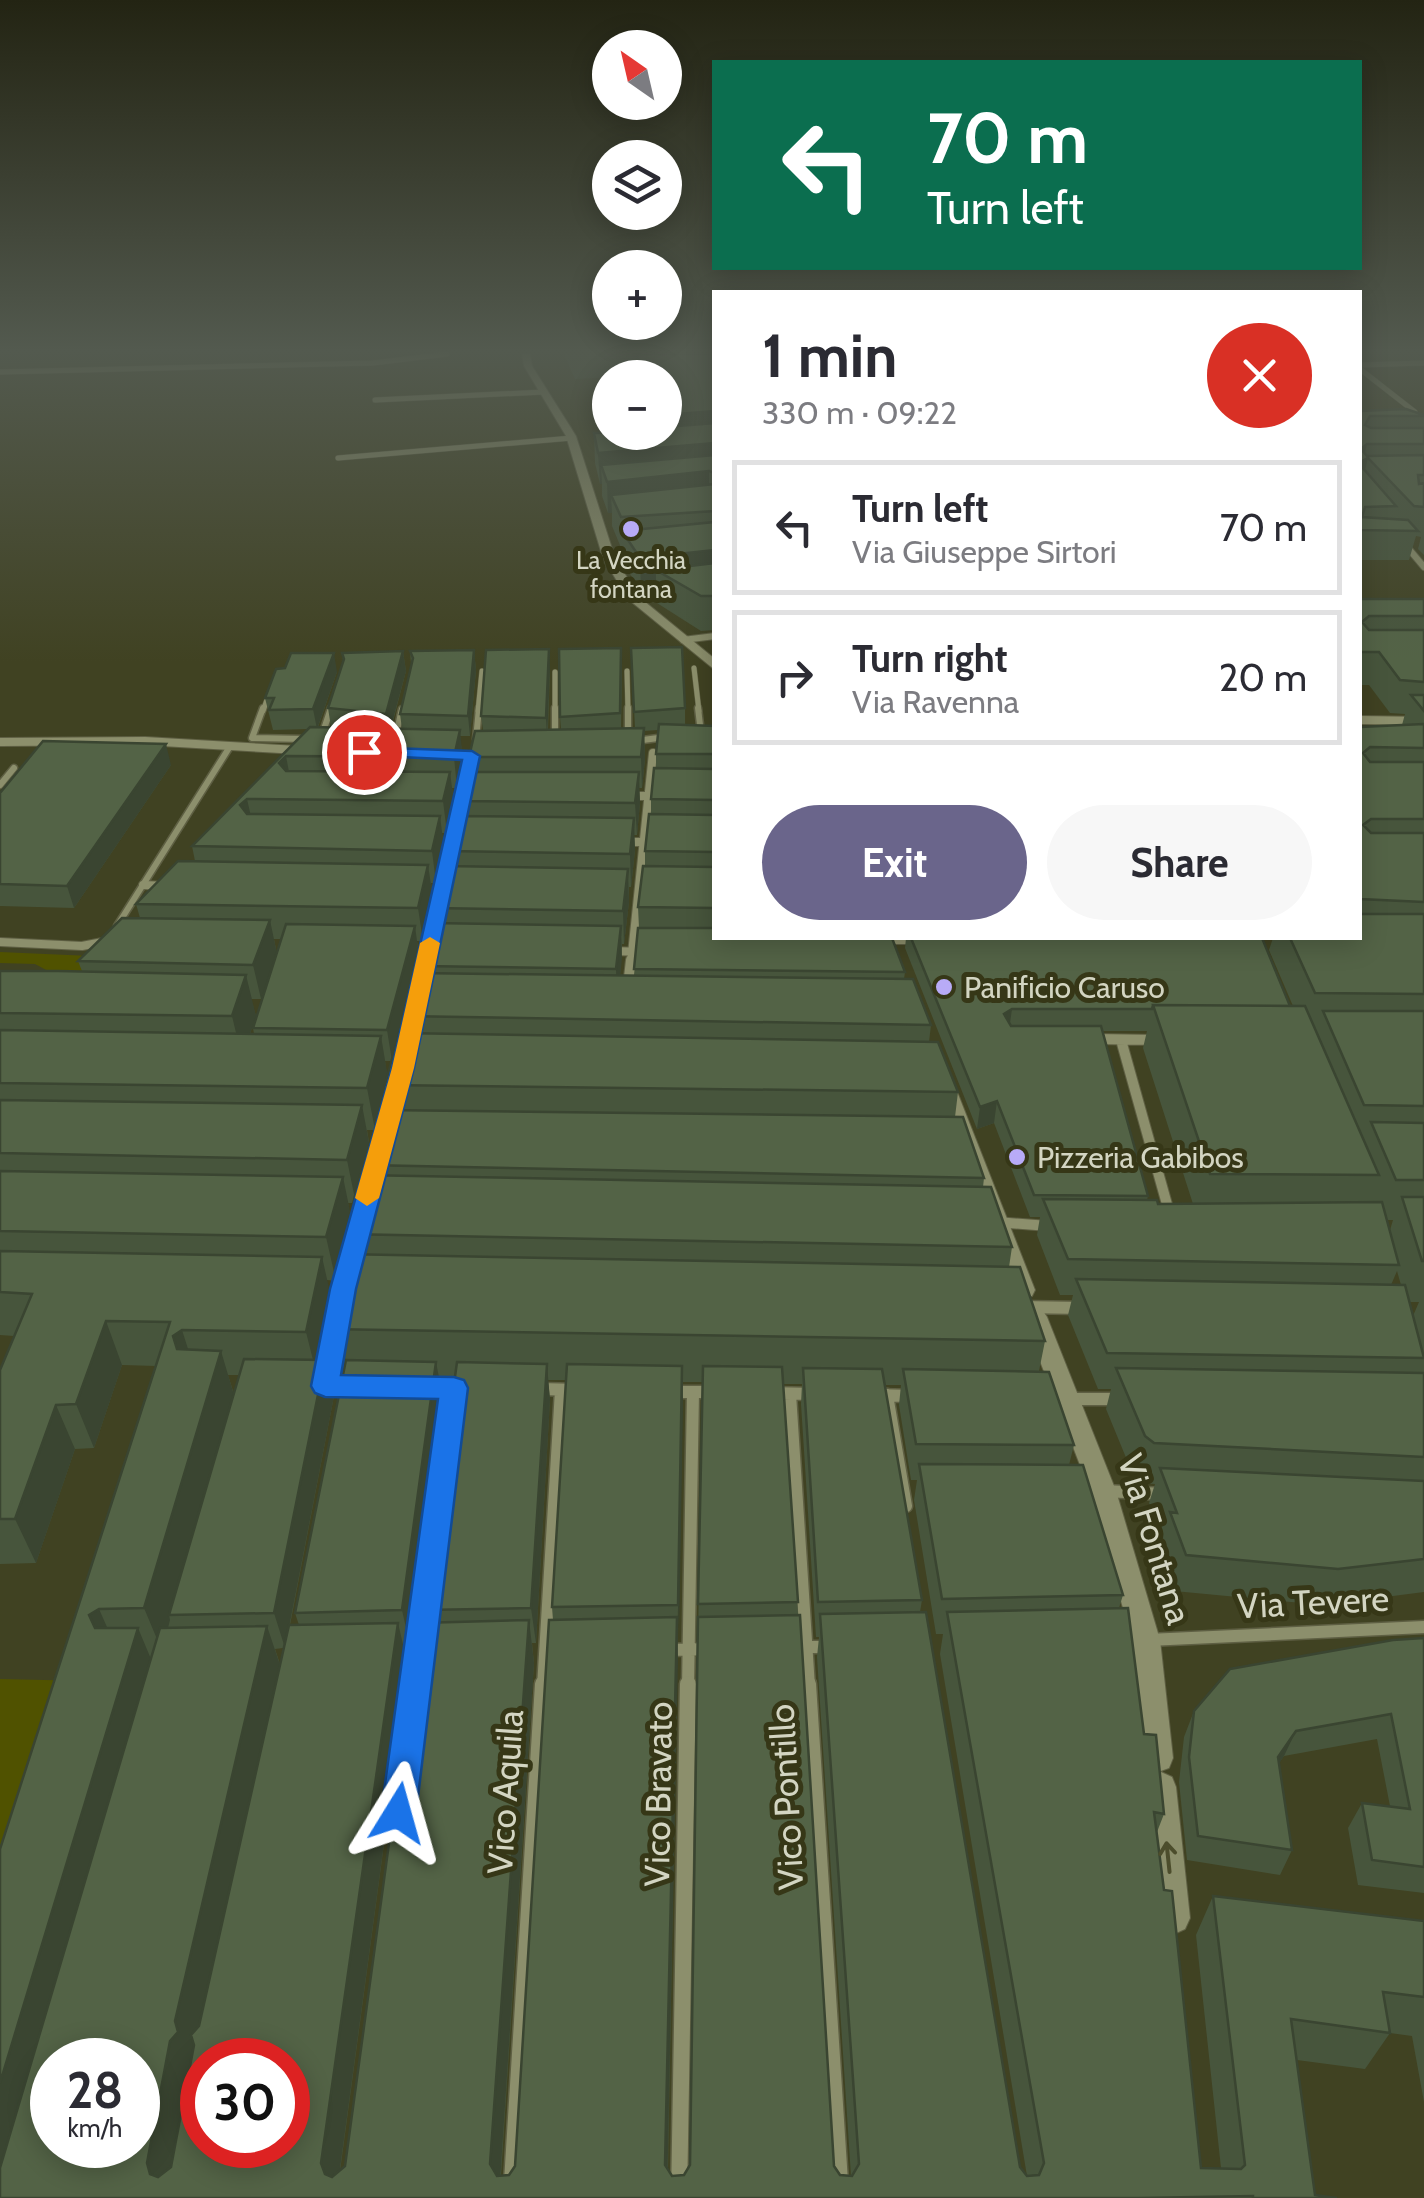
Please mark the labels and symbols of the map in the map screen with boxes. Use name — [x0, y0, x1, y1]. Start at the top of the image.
north arrow — [592, 30, 682, 120]
marker: La Vecchia fontana — [620, 518, 642, 540]
place label: La Vecchia fontana — [576, 545, 686, 604]
pin — [322, 710, 407, 795]
place label: Panificio Caruso — [964, 969, 1165, 1006]
marker: Panificio Caruso — [933, 976, 955, 998]
place label: Pizzeria Gabibos — [1037, 1139, 1244, 1176]
marker: Pizzeria Gabibos — [1006, 1146, 1028, 1168]
street label: Via Fontana — [1109, 1449, 1201, 1629]
street label: Via Tevere — [1236, 1577, 1390, 1627]
street label: Vico Bravato — [635, 1701, 681, 1887]
street label: Vico Pontillo — [760, 1703, 812, 1891]
street label: Vico Aquila — [478, 1708, 532, 1876]
position arrow — [346, 1761, 450, 1865]
one-way arrow — [1158, 1842, 1177, 1874]
speed limit sign: 30 — [180, 2038, 310, 2168]

